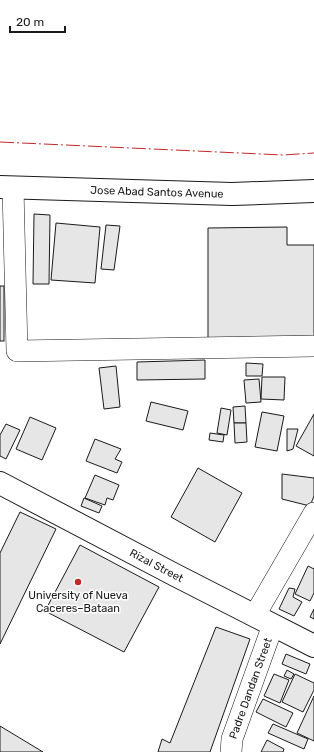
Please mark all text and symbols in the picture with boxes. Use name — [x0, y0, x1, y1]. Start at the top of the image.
scale bar — [10, 8, 65, 34]
text: 20 m — [16, 15, 44, 29]
street label: Jose Abad Santos Avenue — [90, 183, 224, 200]
street label: Rizal Street — [128, 546, 186, 585]
marker: University of Nueva Caceres–Bataan — [73, 577, 83, 587]
place label: University of Nueva Caceres–Bataan — [28, 589, 128, 615]
street label: Padre Dandan Street — [226, 635, 275, 741]

